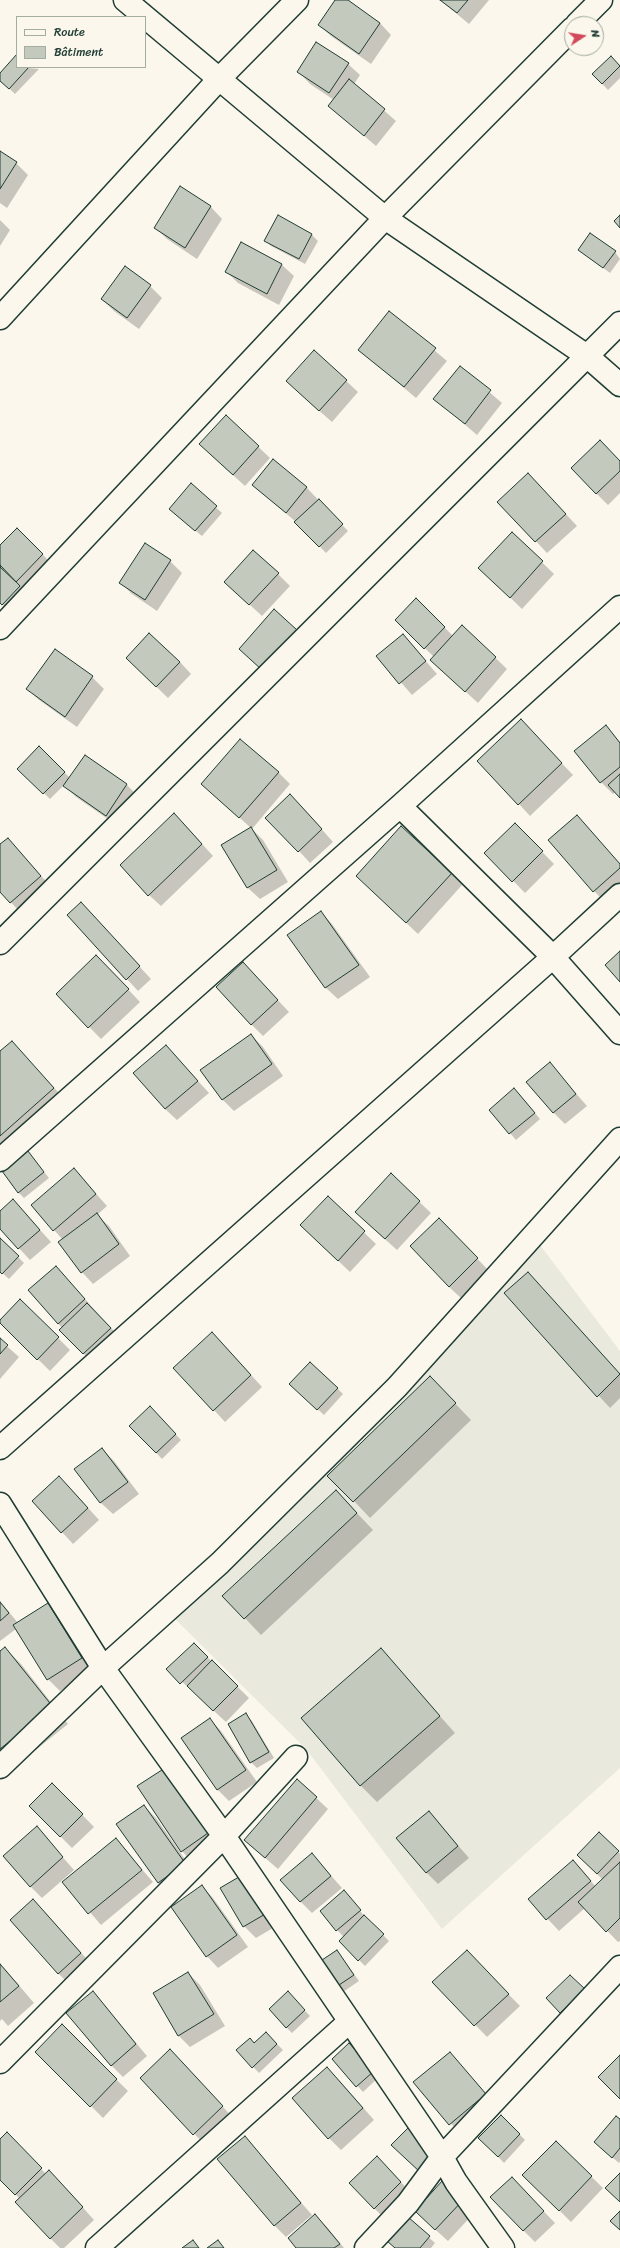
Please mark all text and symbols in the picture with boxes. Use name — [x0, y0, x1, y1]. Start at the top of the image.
legend — [16, 16, 146, 68]
north arrow — [564, 16, 604, 56]
text: Route — [54, 21, 85, 43]
text: N — [585, 28, 605, 39]
text: Bâtiment — [54, 41, 103, 63]

